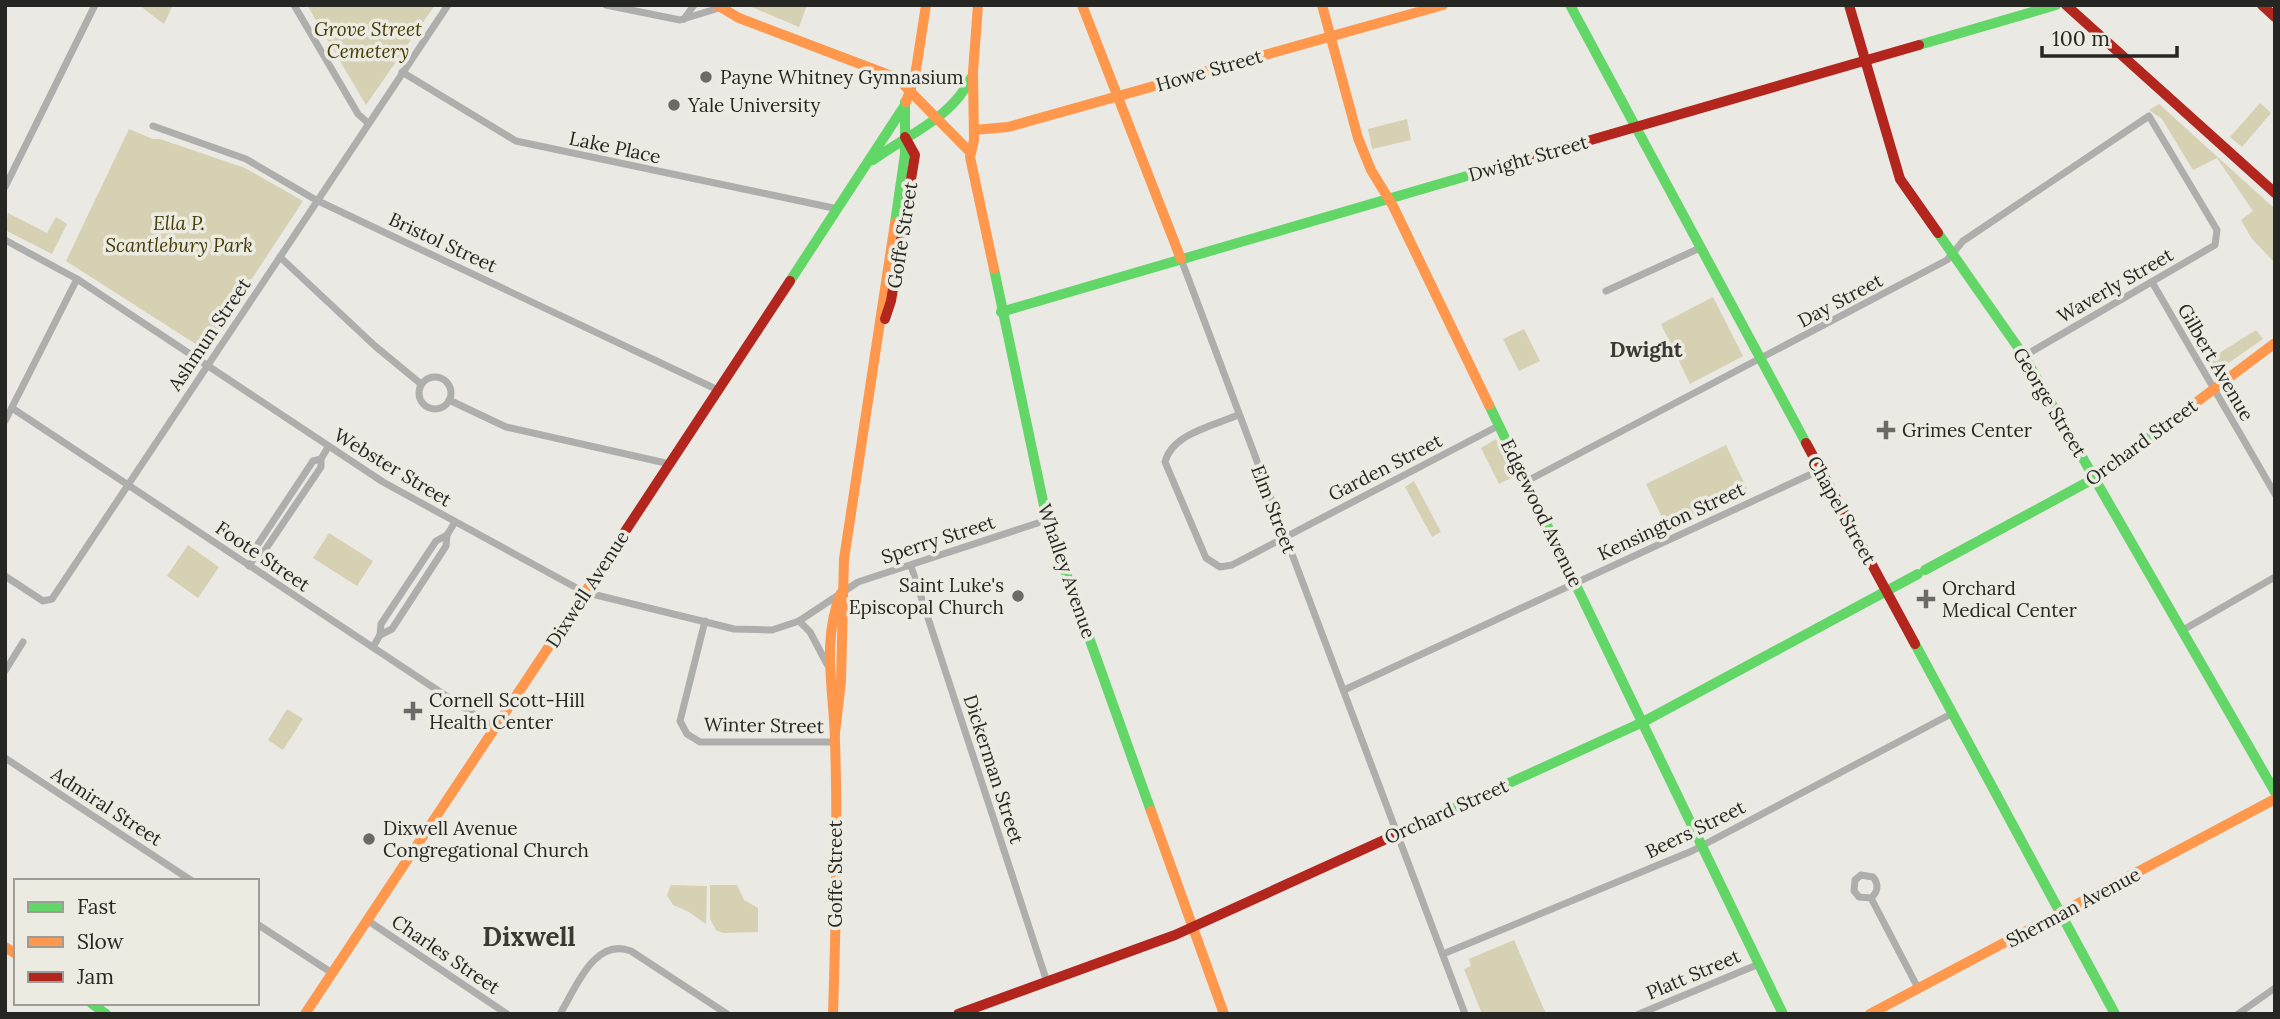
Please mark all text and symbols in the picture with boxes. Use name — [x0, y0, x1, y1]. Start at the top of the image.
scale bar — [2042, 14, 2177, 58]
park label: Grove Street Cemetery — [314, 17, 422, 63]
text: 100 m — [2052, 25, 2110, 52]
street label: Howe Street — [1153, 43, 1266, 97]
place label: Payne Whitney Gymnasium — [720, 65, 964, 89]
marker: Payne Whitney Gymnasium — [698, 69, 714, 85]
place label: Yale University — [687, 93, 820, 117]
marker: Yale University — [666, 97, 682, 113]
street label: Lake Place — [567, 126, 663, 168]
street label: Dwight Street — [1466, 129, 1591, 187]
street label: Goffe Street — [882, 179, 922, 290]
street label: Bristol Street — [385, 207, 501, 278]
park label: Ella P. Scantlebury Park — [105, 211, 253, 257]
street label: Waverly Street — [2053, 242, 2178, 328]
street label: Day Street — [1793, 267, 1887, 332]
street label: Ashmun Street — [162, 273, 256, 396]
street label: Gilbert Avenue — [2173, 299, 2259, 425]
district label: Dwight — [1610, 336, 1683, 363]
street label: George Street — [2008, 343, 2092, 462]
street label: Orchard Street — [2080, 393, 2202, 491]
place label: Grimes Center — [1902, 418, 2033, 442]
marker: Grimes Center — [1876, 420, 1896, 440]
street label: Webster Street — [330, 422, 457, 512]
street label: Garden Street — [1324, 428, 1446, 506]
street label: Edgewood Avenue — [1496, 435, 1588, 591]
street label: Chapel Street — [1802, 452, 1882, 569]
street label: Elm Street — [1246, 461, 1302, 557]
street label: Kensington Street — [1594, 476, 1749, 566]
street label: Whalley Avenue — [1033, 501, 1101, 641]
street label: Sperry Street — [878, 509, 998, 569]
street label: Foote Street — [211, 516, 315, 597]
street label: Dixwell Avenue — [540, 526, 634, 652]
place label: Saint Luke's Episcopal Church — [849, 573, 1004, 619]
place label: Orchard Medical Center — [1942, 576, 2078, 622]
marker: Saint Luke's Episcopal Church — [1010, 588, 1026, 604]
marker: Orchard Medical Center — [1916, 589, 1936, 609]
place label: Cornell Scott-Hill Health Center — [429, 688, 585, 734]
street label: Dickerman Street — [959, 691, 1030, 847]
marker: Cornell Scott-Hill Health Center — [403, 701, 423, 721]
street label: Winter Street — [704, 712, 825, 738]
street label: Admiral Street — [46, 761, 168, 851]
street label: Orchard Street — [1380, 773, 1512, 849]
street label: Beers Street — [1641, 794, 1749, 864]
place label: Dixwell Avenue Congregational Church — [383, 816, 589, 862]
street label: Goffe Street — [823, 820, 847, 928]
marker: Dixwell Avenue Congregational Church — [361, 831, 377, 847]
street label: Sherman Avenue — [2002, 862, 2144, 952]
legend — [14, 879, 259, 1005]
text: Fast — [77, 893, 117, 920]
street label: Charles Street — [387, 909, 505, 999]
district label: Dixwell — [482, 920, 576, 953]
text: Slow — [77, 928, 124, 955]
street label: Platt Street — [1642, 943, 1744, 1005]
text: Jam — [76, 963, 114, 990]

